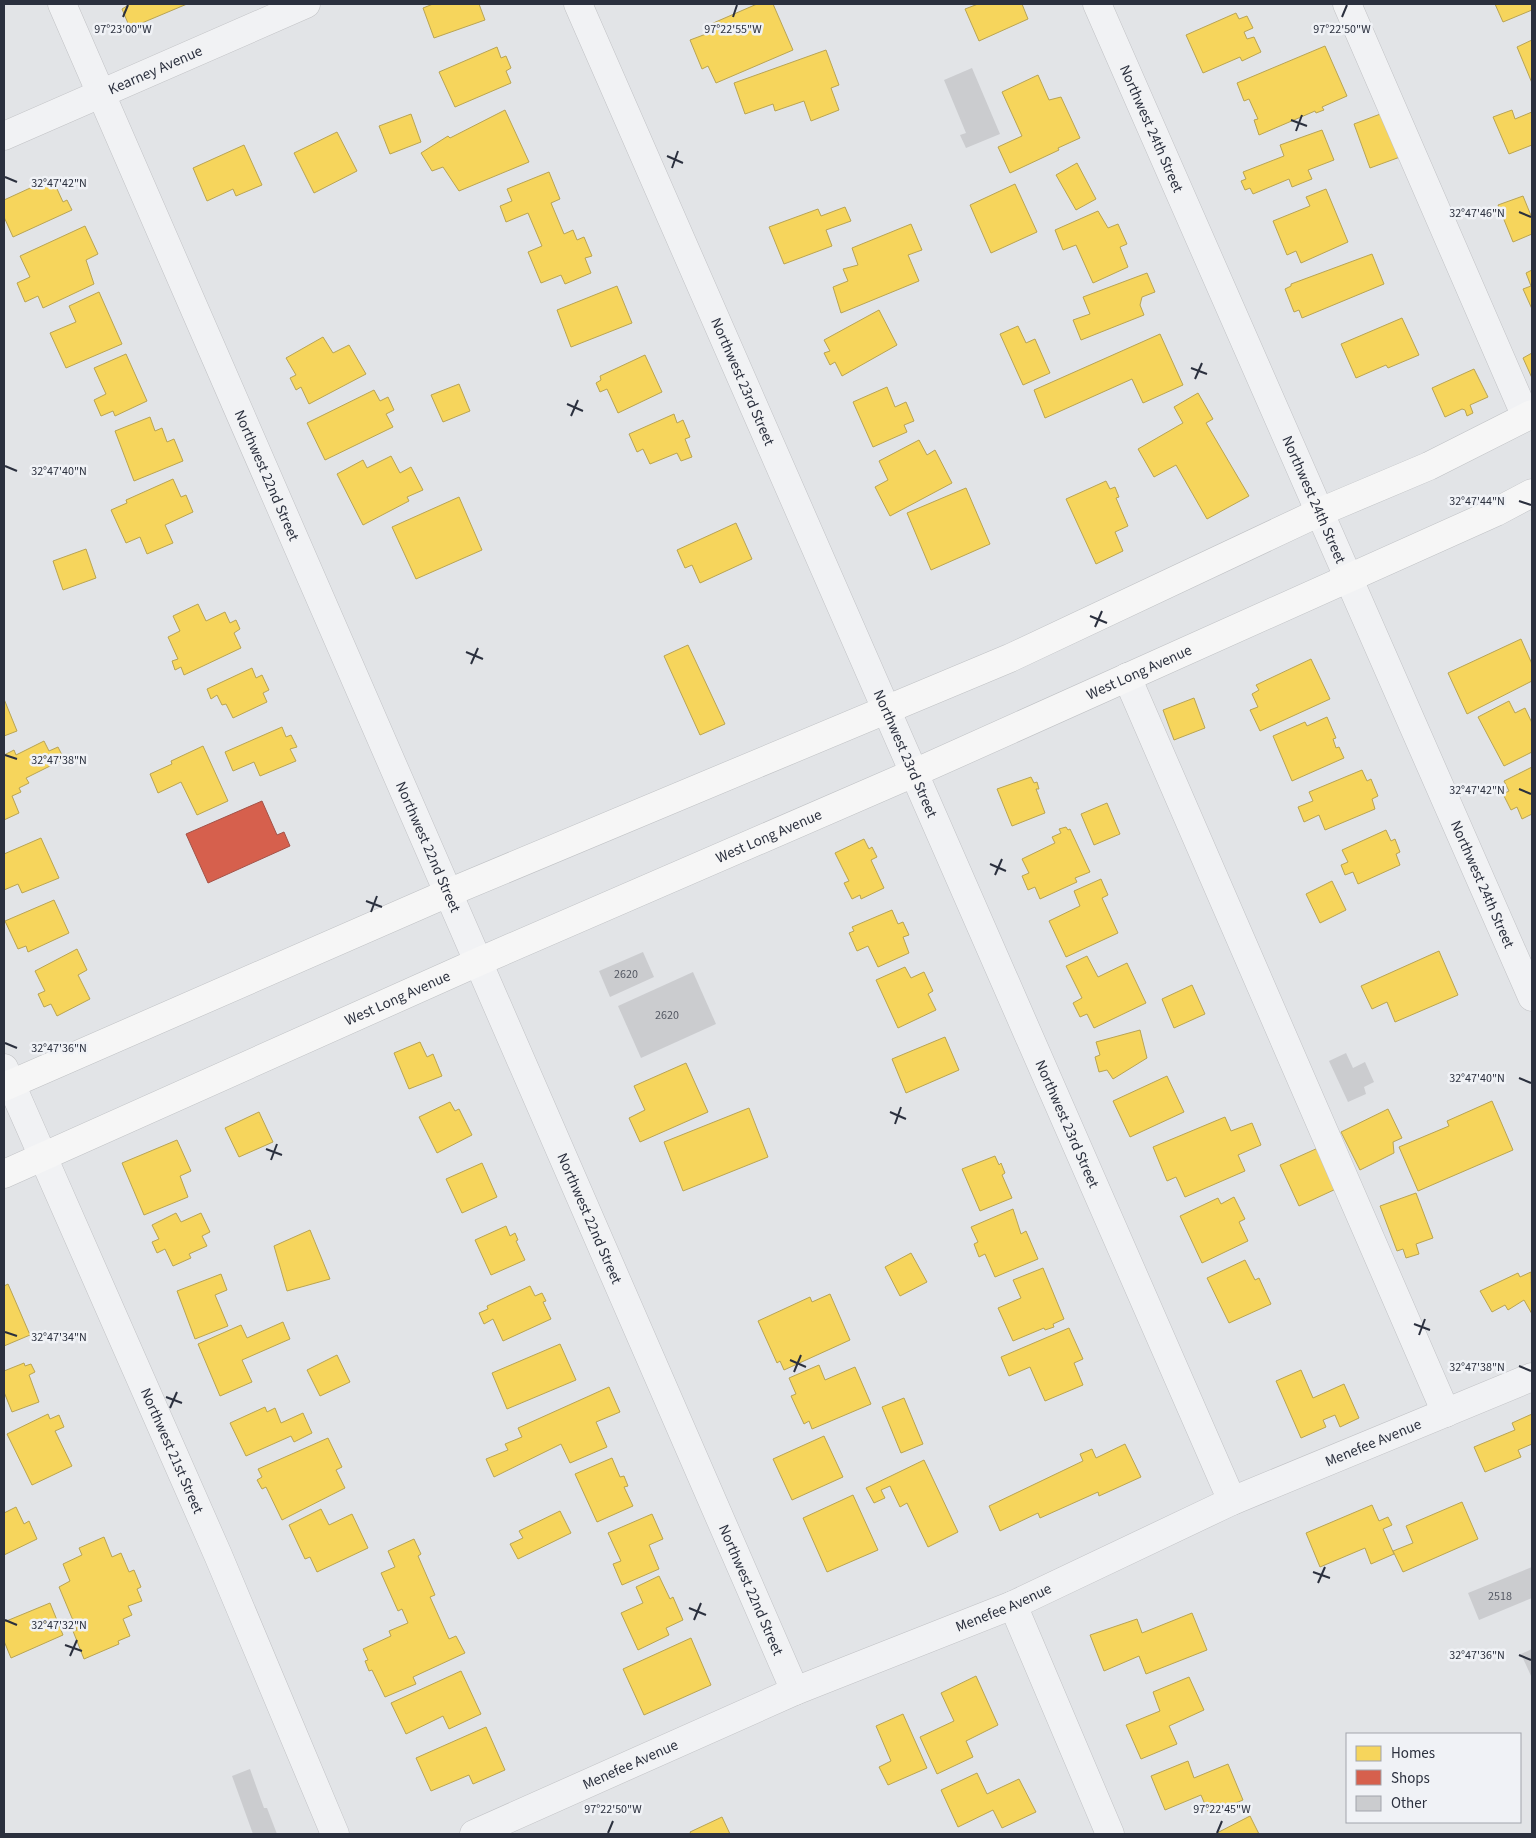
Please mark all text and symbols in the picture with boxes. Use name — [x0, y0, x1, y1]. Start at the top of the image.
text: 97°23'00"W — [94, 21, 152, 38]
text: 97°22'55"W — [704, 21, 762, 38]
text: 97°22'50"W — [1313, 21, 1371, 38]
street label: Kearney Avenue — [105, 40, 206, 100]
street label: Northwest 24th Street — [1114, 61, 1189, 196]
text: 32°47'42"N — [31, 175, 87, 192]
text: 32°47'46"N — [1449, 205, 1505, 222]
street label: Northwest 23rd Street — [706, 314, 780, 449]
street label: Northwest 22nd Street — [229, 407, 305, 544]
street label: Northwest 24th Street — [1277, 432, 1351, 567]
text: 32°47'40"N — [31, 463, 87, 480]
text: 32°47'44"N — [1449, 493, 1505, 510]
street label: West Long Avenue — [1083, 639, 1195, 705]
street label: Northwest 23rd Street — [868, 686, 943, 821]
text: 32°47'38"N — [31, 752, 87, 769]
street label: Northwest 22nd Street — [391, 778, 466, 916]
text: 32°47'42"N — [1449, 782, 1505, 799]
street label: West Long Avenue — [712, 804, 825, 868]
street label: Northwest 24th Street — [1445, 817, 1520, 951]
street label: West Long Avenue — [341, 965, 454, 1031]
house number: 2620 — [614, 966, 638, 983]
house number: 2620 — [655, 1007, 679, 1024]
text: 32°47'36"N — [31, 1040, 87, 1057]
street label: Northwest 23rd Street — [1030, 1057, 1104, 1191]
text: 32°47'40"N — [1449, 1070, 1505, 1087]
street label: Northwest 22nd Street — [552, 1150, 627, 1287]
text: 32°47'34"N — [31, 1329, 87, 1346]
text: 32°47'38"N — [1449, 1359, 1505, 1376]
street label: Northwest 21st Street — [135, 1385, 209, 1517]
street label: Menefee Avenue — [1322, 1413, 1425, 1472]
street label: Northwest 22nd Street — [713, 1521, 789, 1659]
street label: Menefee Avenue — [952, 1578, 1055, 1637]
house number: 2518 — [1488, 1588, 1512, 1605]
text: 32°47'32"N — [31, 1617, 87, 1634]
text: 32°47'36"N — [1449, 1647, 1505, 1664]
legend — [1346, 1733, 1521, 1823]
street label: Menefee Avenue — [579, 1734, 681, 1795]
text: Homes — [1391, 1743, 1435, 1764]
text: Shops — [1391, 1768, 1430, 1789]
text: Other — [1391, 1793, 1428, 1814]
text: 97°22'50"W — [584, 1801, 642, 1818]
text: 97°22'45"W — [1193, 1801, 1251, 1818]

